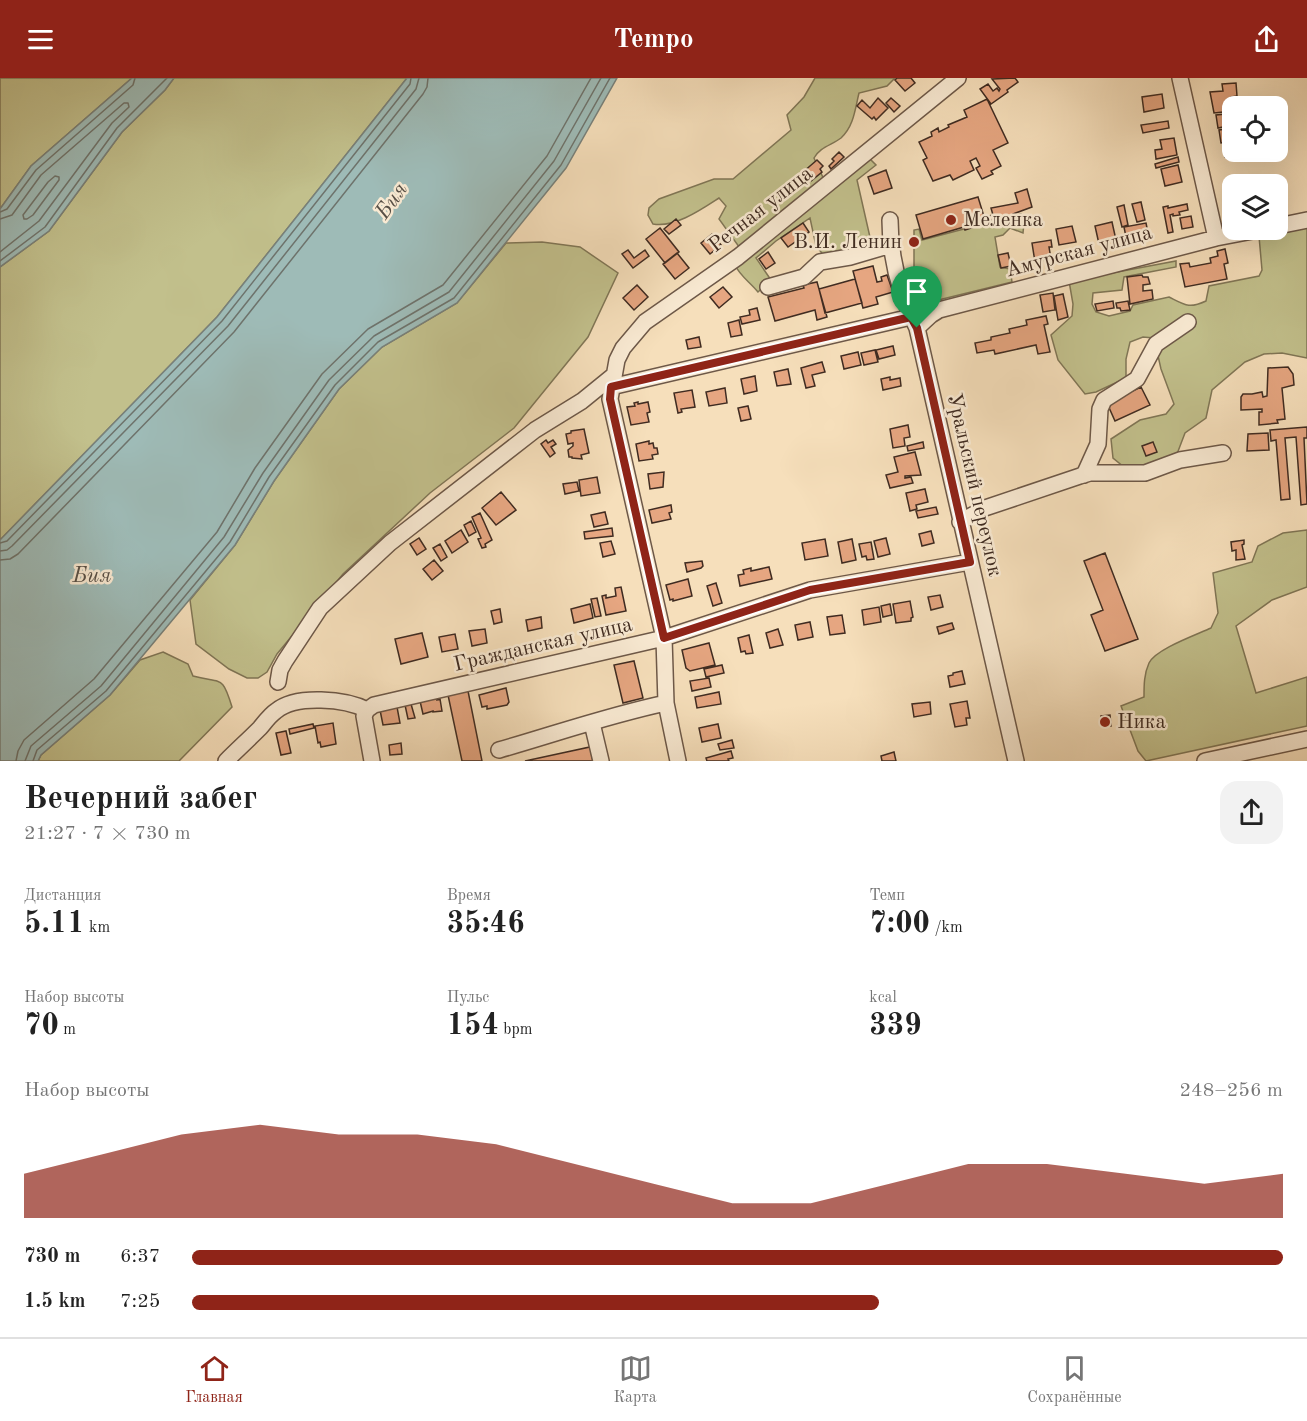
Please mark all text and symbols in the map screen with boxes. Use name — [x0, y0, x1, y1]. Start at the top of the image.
icon: menu — [24, 23, 57, 56]
icon: share — [1250, 23, 1283, 56]
text: Tempo — [613, 26, 694, 53]
map controls — [1222, 96, 1288, 240]
button: locate — [1222, 96, 1288, 162]
street label: Речная улица — [705, 163, 817, 257]
button: layers — [1222, 174, 1288, 240]
water label: Бия — [371, 179, 412, 224]
place label: Меленка — [963, 210, 1043, 231]
marker: Меленка — [944, 213, 958, 227]
street label: Амурская улица — [1003, 222, 1155, 282]
place label: В.И. Ленин — [793, 232, 902, 253]
marker: В.И. Ленин — [907, 235, 921, 249]
pin — [891, 266, 942, 328]
icon: arrive — [900, 275, 933, 308]
street label: Уральский переулок — [943, 391, 1005, 579]
water label: Бия — [72, 565, 111, 587]
street label: Гражданская улица — [452, 614, 634, 676]
place label: Ника — [1117, 712, 1166, 733]
marker: Ника — [1098, 715, 1112, 729]
button: share — [1220, 781, 1283, 844]
text: Вечерний забег — [24, 783, 257, 816]
text: 21:27 · 7 × 730 m — [24, 824, 191, 844]
text: Дистанция — [24, 888, 101, 904]
text: Время — [447, 888, 491, 904]
text: Темп — [869, 888, 905, 904]
text: 5.11 — [24, 909, 85, 939]
text: 35:46 — [447, 909, 525, 939]
text: 7:00 — [869, 909, 930, 939]
text: km — [85, 920, 110, 936]
text: /km — [930, 920, 963, 936]
text: Набор высоты — [24, 990, 124, 1006]
text: Пульс — [447, 990, 489, 1006]
text: kcal — [869, 990, 897, 1006]
text: 70 — [24, 1011, 59, 1041]
text: 154 — [447, 1011, 499, 1041]
text: 339 — [869, 1011, 922, 1041]
text: m — [59, 1022, 76, 1038]
text: bpm — [499, 1022, 533, 1038]
text: Набор высоты — [24, 1081, 150, 1101]
text: 248–256 m — [1180, 1081, 1283, 1101]
text: 730 m — [24, 1247, 80, 1267]
text: 6:37 — [120, 1247, 160, 1267]
text: 1.5 km — [24, 1292, 86, 1312]
text: 7:25 — [120, 1292, 160, 1312]
tab: Главная — [185, 1352, 243, 1408]
tab: Карта — [613, 1352, 657, 1408]
tab: Сохранённые — [1027, 1352, 1122, 1408]

